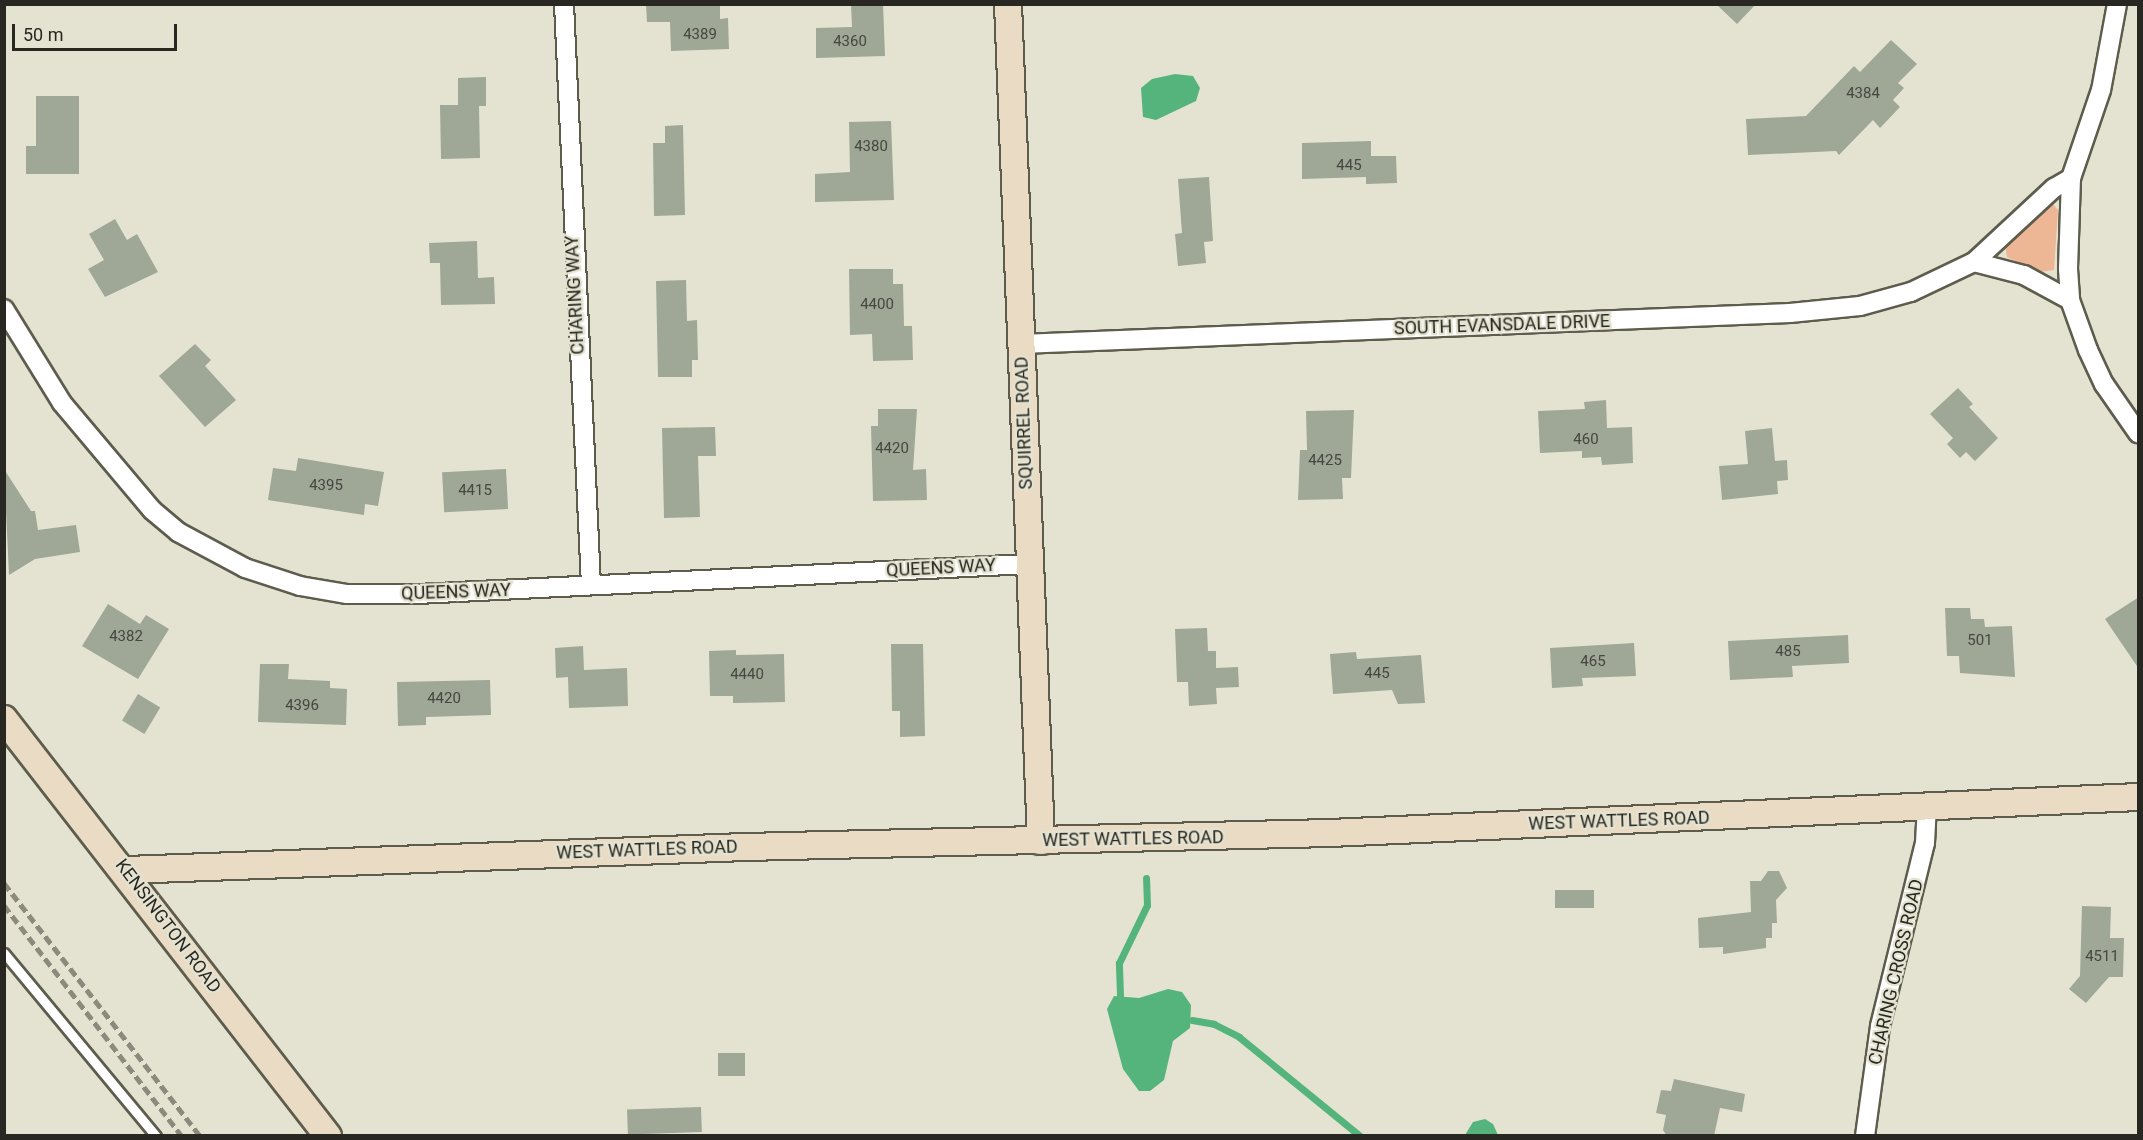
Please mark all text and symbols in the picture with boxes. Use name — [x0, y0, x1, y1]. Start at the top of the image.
scale bar — [15, 12, 180, 50]
text: 50 m — [23, 24, 63, 45]
house number: 4389 — [683, 26, 717, 44]
house number: 4360 — [833, 33, 867, 51]
house number: 4384 — [1846, 85, 1880, 103]
house number: 4380 — [854, 138, 888, 156]
house number: 445 — [1336, 157, 1362, 175]
street label: CHARING WAY — [561, 235, 589, 355]
house number: 4400 — [860, 296, 894, 314]
street label: SOUTH EVANSDALE DRIVE — [1394, 310, 1610, 340]
street label: SQUIRREL ROAD — [1011, 356, 1037, 490]
house number: 460 — [1573, 431, 1599, 449]
house number: 4420 — [875, 440, 909, 458]
house number: 4425 — [1308, 452, 1342, 470]
house number: 4395 — [309, 477, 343, 495]
house number: 4415 — [458, 482, 492, 500]
street label: QUEENS WAY — [886, 554, 996, 582]
street label: QUEENS WAY — [401, 579, 511, 605]
house number: 4382 — [109, 628, 143, 646]
house number: 501 — [1967, 632, 1993, 650]
house number: 485 — [1775, 643, 1801, 661]
house number: 465 — [1580, 653, 1606, 671]
house number: 445 — [1364, 665, 1390, 683]
house number: 4440 — [730, 666, 764, 684]
house number: 4420 — [427, 690, 461, 708]
house number: 4396 — [285, 697, 319, 715]
street label: WEST WATTLES ROAD — [1528, 807, 1710, 835]
street label: WEST WATTLES ROAD — [1042, 827, 1224, 851]
street label: WEST WATTLES ROAD — [556, 836, 738, 864]
street label: KENSINGTON ROAD — [111, 855, 225, 997]
street label: CHARING CROSS ROAD — [1864, 877, 1928, 1067]
house number: 4511 — [2085, 948, 2119, 966]

